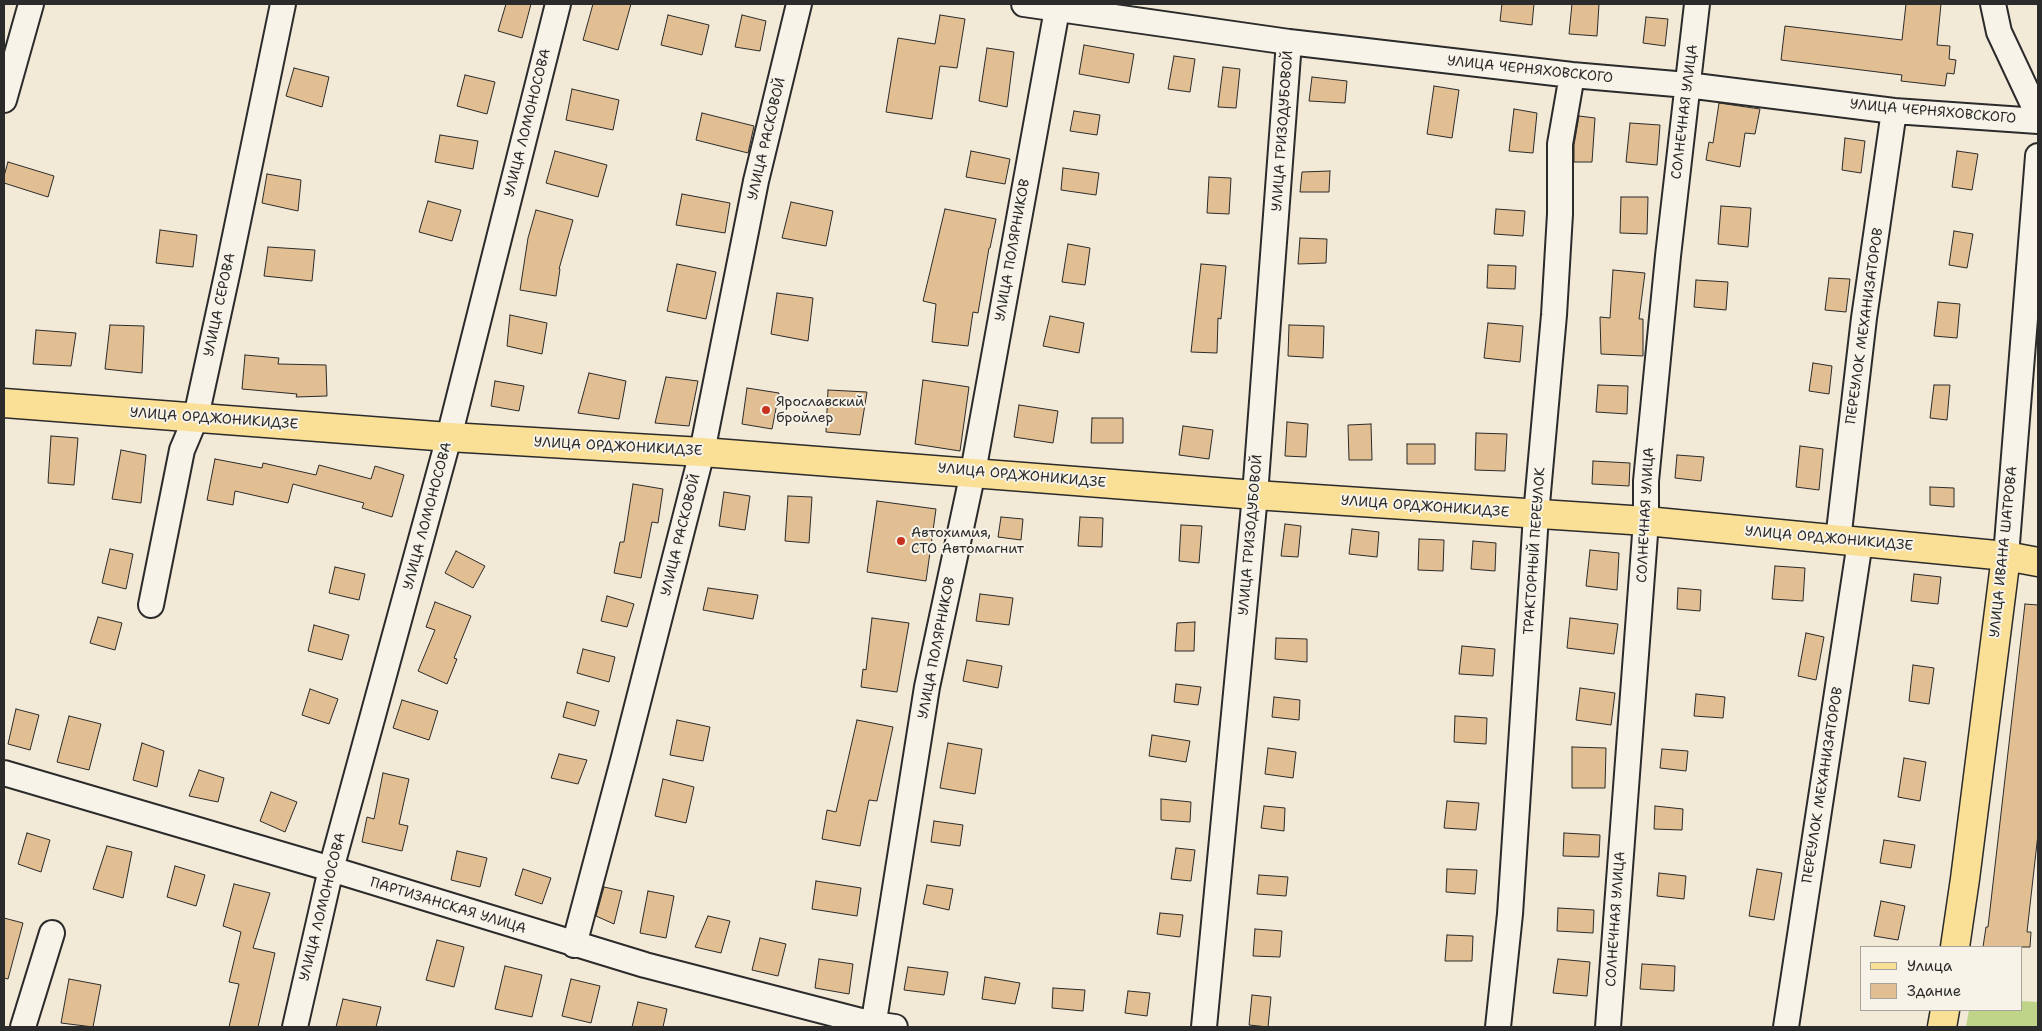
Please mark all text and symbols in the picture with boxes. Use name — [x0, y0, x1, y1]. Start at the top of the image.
street label: СОЛНЕЧНАЯ УЛИЦА — [1668, 44, 1702, 180]
street label: УЛИЦА ЛОМОНОСОВА — [501, 47, 555, 199]
street label: УЛИЦА ГРИЗОДУБОВОЙ — [1269, 50, 1297, 212]
street label: УЛИЦА ЧЕРНЯХОВСКОГО — [1446, 53, 1614, 87]
street label: УЛИЦА РАСКОВОЙ — [745, 76, 789, 202]
street label: УЛИЦА ЧЕРНЯХОВСКОГО — [1849, 96, 2017, 128]
street label: УЛИЦА ПОЛЯРНИКОВ — [992, 177, 1034, 323]
street label: ПЕРЕУЛОК МЕХАНИЗАТОРОВ — [1843, 227, 1887, 425]
street label: УЛИЦА СЕРОВА — [201, 252, 239, 358]
place label: Ярославский бройлер — [776, 394, 864, 427]
marker: Ярославский бройлер — [760, 404, 772, 416]
street label: УЛИЦА ОРДЖОНИКИДЗЕ — [129, 405, 299, 433]
street label: УЛИЦА ОРДЖОНИКИДЗЕ — [533, 434, 703, 460]
street label: УЛИЦА ЛОМОНОСОВА — [400, 440, 456, 592]
street label: СОЛНЕЧНАЯ УЛИЦА — [1634, 447, 1658, 583]
street label: УЛИЦА ГРИЗОДУБОВОЙ — [1236, 454, 1266, 616]
street label: УЛИЦА ОРДЖОНИКИДЗЕ — [937, 460, 1107, 492]
street label: УЛИЦА ИВАНА ШАТРОВА — [1987, 465, 2021, 639]
street label: ТРАКТОРНЫЙ ПЕРЕУЛОК — [1521, 467, 1549, 635]
street label: УЛИЦА РАСКОВОЙ — [658, 472, 704, 598]
street label: УЛИЦА ОРДЖОНИКИДЗЕ — [1340, 493, 1510, 521]
street label: УЛИЦА ОРДЖОНИКИДЗЕ — [1744, 523, 1914, 555]
place label: Автохимия, СТО Автомагнит — [911, 525, 1024, 558]
marker: Автохимия, СТО Автомагнит — [895, 535, 907, 547]
street label: УЛИЦА ПОЛЯРНИКОВ — [915, 576, 959, 720]
street label: ПЕРЕУЛОК МЕХАНИЗАТОРОВ — [1799, 686, 1847, 884]
street label: УЛИЦА ЛОМОНОСОВА — [296, 831, 350, 983]
street label: СОЛНЕЧНАЯ УЛИЦА — [1603, 851, 1629, 987]
street label: ПАРТИЗАНСКАЯ УЛИЦА — [368, 874, 528, 938]
legend — [1860, 946, 2022, 1011]
text: Улица — [1907, 956, 1952, 976]
text: Здание — [1907, 981, 1961, 1001]

